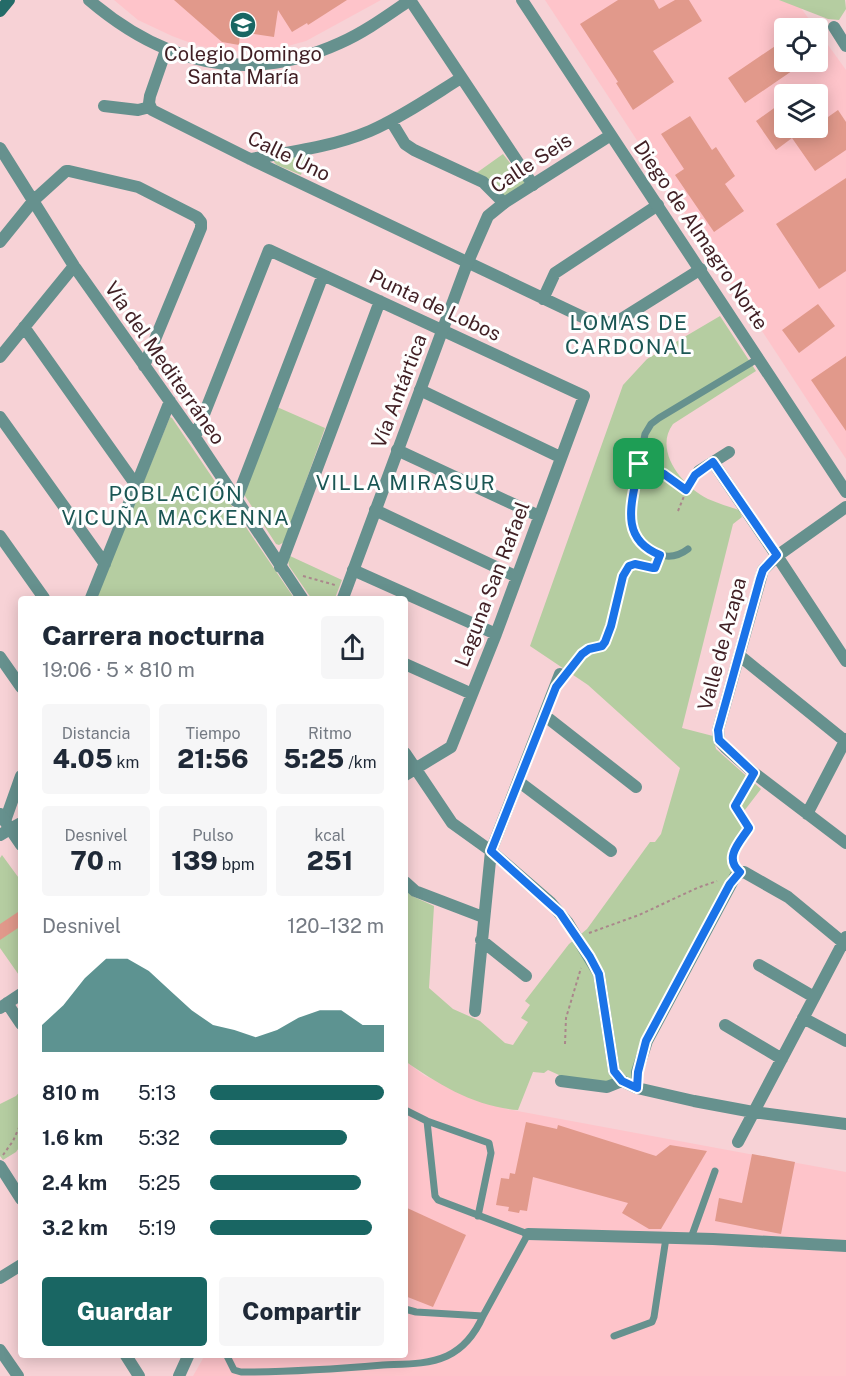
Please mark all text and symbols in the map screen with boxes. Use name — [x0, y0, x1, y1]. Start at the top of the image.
school or university icon: Colegio Domingo Santa María — [228, 10, 258, 40]
map controls — [774, 18, 828, 138]
button: locate — [774, 18, 828, 72]
place label: Colegio Domingo Santa María — [164, 42, 322, 89]
button: layers — [774, 84, 828, 138]
street label: Calle Uno — [244, 126, 334, 186]
street label: Calle Seis — [486, 128, 576, 198]
street label: Diego de Almagro Norte — [629, 136, 773, 334]
street label: Punta de Lobos — [365, 264, 505, 346]
street label: Vía del Mediterráneo — [100, 277, 230, 449]
district label: LOMAS DE CARDONAL — [565, 310, 693, 359]
street label: Vía Antártica — [366, 331, 432, 451]
pin — [613, 438, 664, 489]
icon: arrive — [622, 447, 655, 480]
district label: VILLA MIRASUR — [316, 470, 496, 495]
district label: POBLACIÓN VICUÑA MACKENNA — [62, 481, 290, 530]
street label: Laguna San Rafael — [449, 498, 535, 670]
street label: Valle de Azapa — [693, 575, 751, 713]
button: share — [321, 616, 384, 679]
text: Carrera nocturna — [42, 619, 265, 651]
text: 19:06 · 5 × 810 m — [42, 658, 195, 682]
text: Distancia — [62, 724, 130, 743]
text: Tiempo — [186, 724, 240, 743]
text: Ritmo — [308, 724, 352, 743]
text: 4.05 — [53, 743, 113, 774]
text: 21:56 — [177, 743, 249, 774]
text: 5:25 — [283, 743, 344, 774]
text: km — [113, 753, 139, 772]
text: /km — [344, 753, 377, 772]
text: Desnivel — [64, 826, 128, 845]
text: Pulso — [192, 826, 234, 845]
text: kcal — [315, 826, 345, 845]
text: 70 — [70, 845, 104, 876]
text: 139 — [171, 845, 218, 876]
text: 251 — [307, 845, 353, 876]
text: m — [104, 855, 122, 874]
text: bpm — [218, 855, 255, 874]
text: Desnivel — [42, 914, 121, 938]
text: 120–132 m — [287, 914, 384, 938]
text: 810 m — [42, 1081, 99, 1105]
text: 5:13 — [138, 1081, 176, 1105]
text: 1.6 km — [42, 1126, 103, 1150]
text: 5:32 — [138, 1126, 180, 1150]
text: 2.4 km — [42, 1171, 107, 1195]
text: 5:25 — [138, 1171, 180, 1195]
text: 3.2 km — [42, 1216, 108, 1240]
text: 5:19 — [138, 1216, 176, 1240]
button: Guardar — [42, 1277, 207, 1346]
button: Compartir — [219, 1277, 384, 1346]

